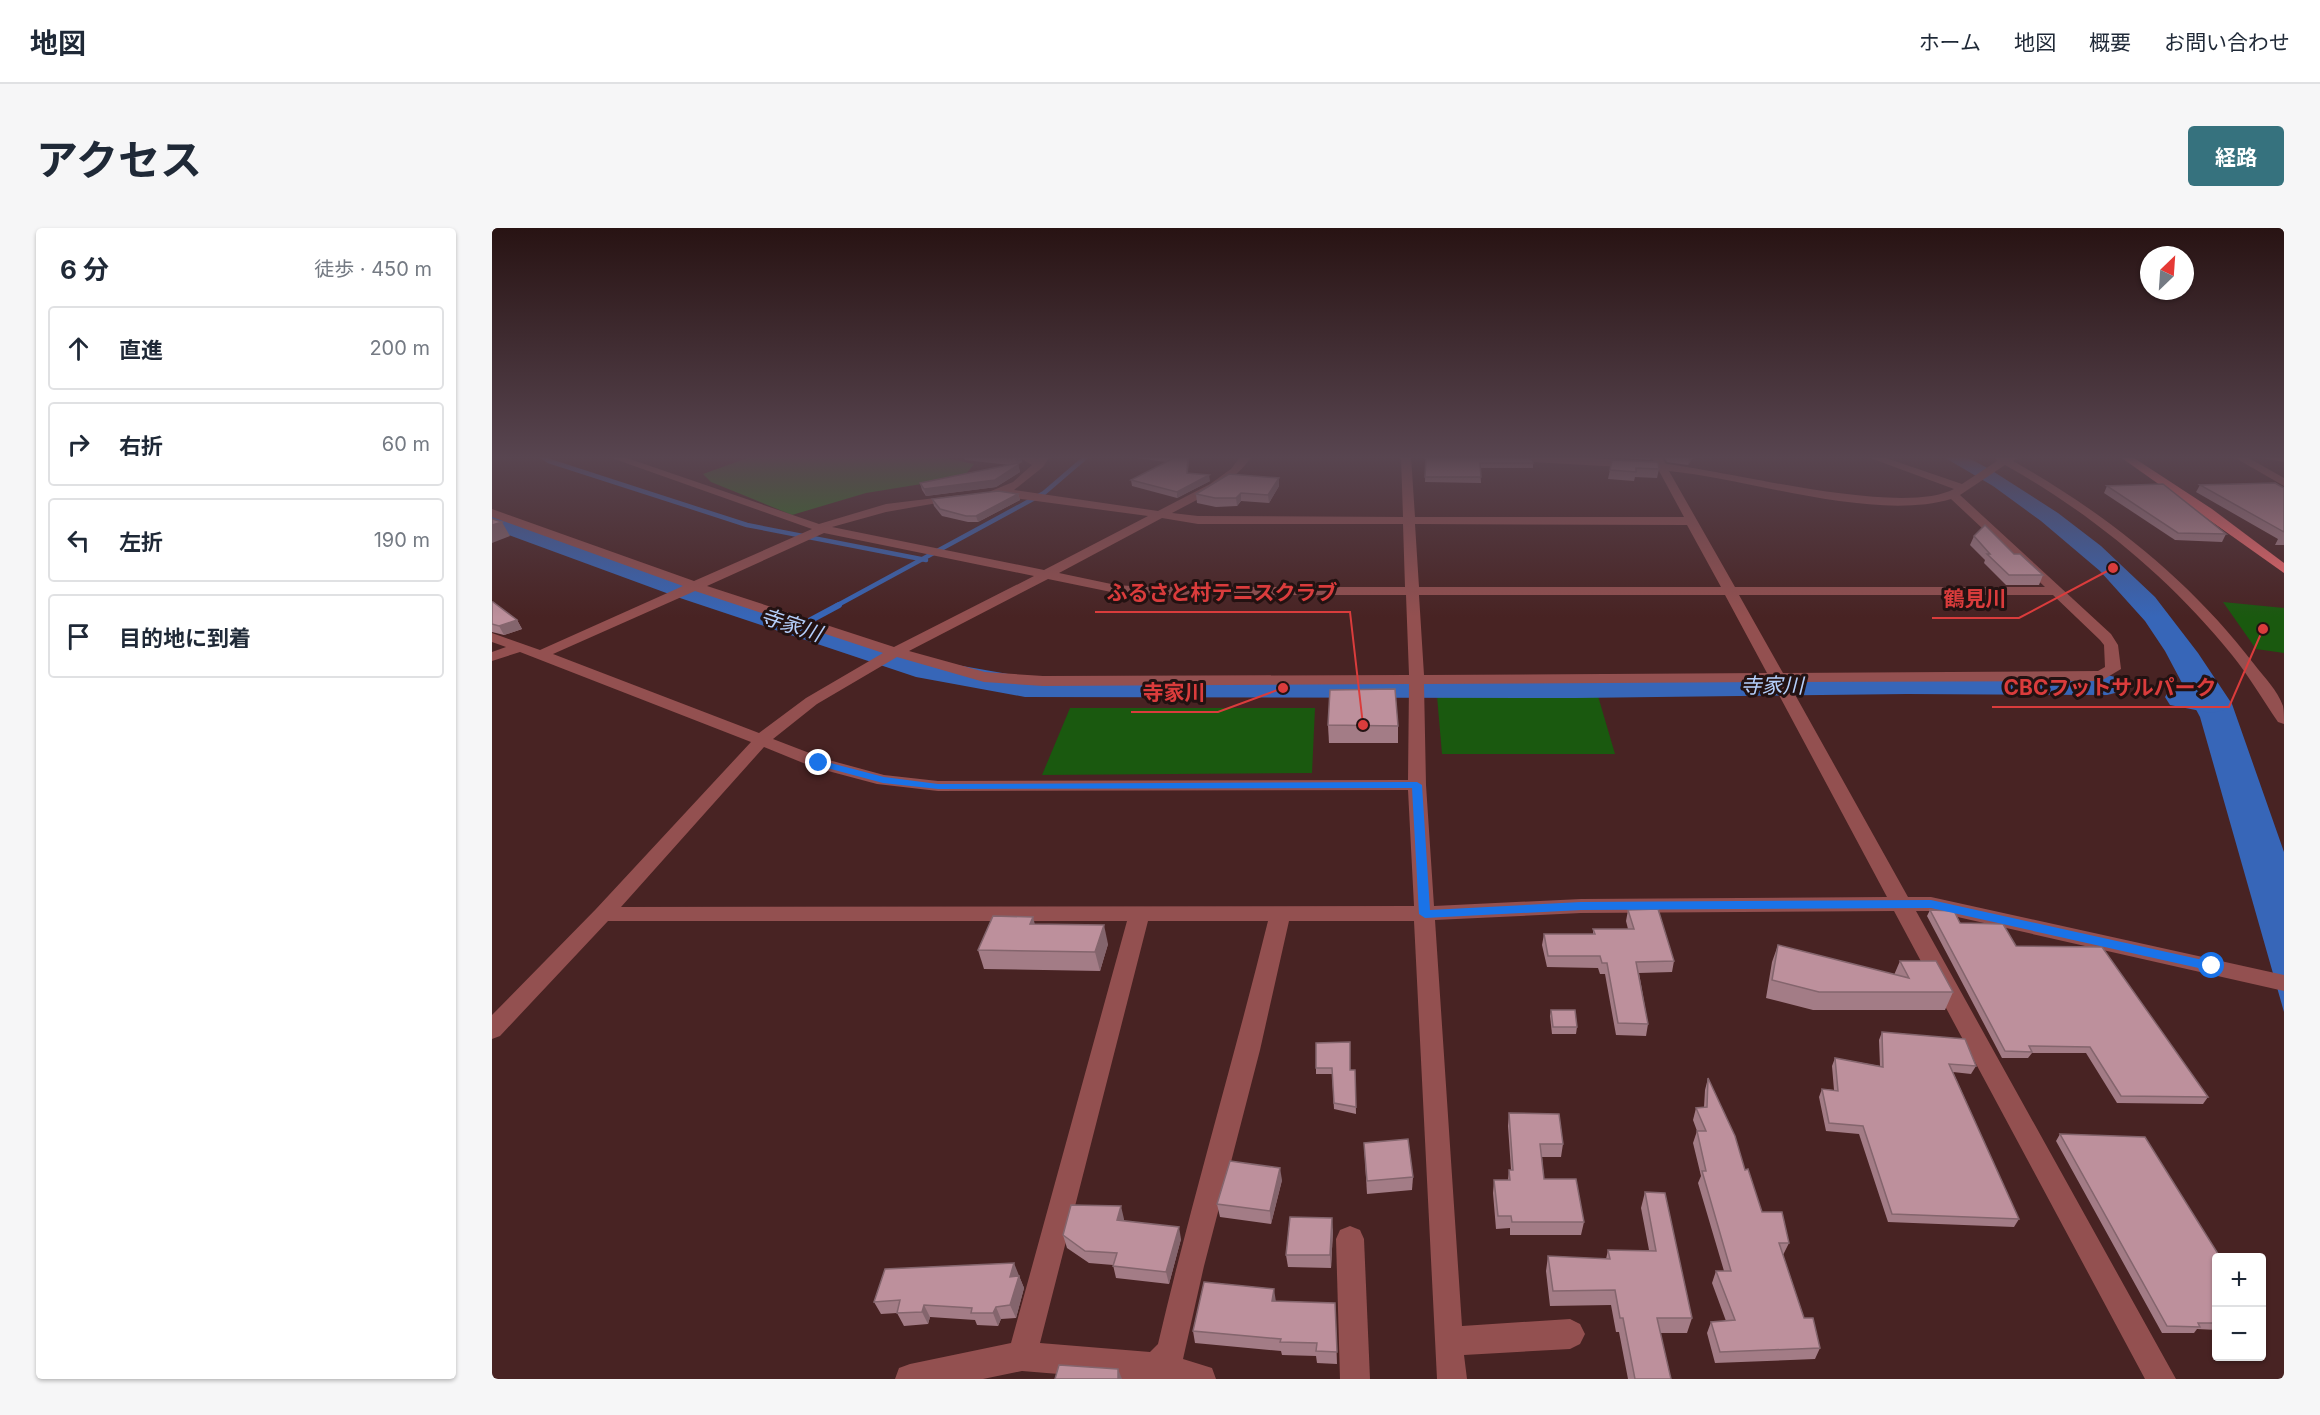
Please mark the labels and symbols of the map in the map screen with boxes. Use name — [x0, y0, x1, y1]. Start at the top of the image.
north arrow — [2140, 246, 2194, 300]
callout: ふるさと村テニスクラブ — [1095, 573, 1350, 612]
callout: 鶴見川 — [1932, 579, 2019, 618]
text: ふるさと村テニスクラブ — [1107, 580, 1338, 605]
text: 鶴見川 — [1944, 586, 2007, 611]
water label: 寺家川 — [757, 603, 827, 647]
callout: CBCフットサルパーク — [1992, 668, 2229, 707]
callout: 寺家川 — [1131, 673, 1218, 712]
water label: 寺家川 — [1741, 673, 1805, 698]
text: CBCフットサルパーク — [2004, 675, 2216, 700]
text: 寺家川 — [1143, 680, 1206, 705]
route end — [805, 749, 831, 775]
route start — [2198, 952, 2224, 978]

